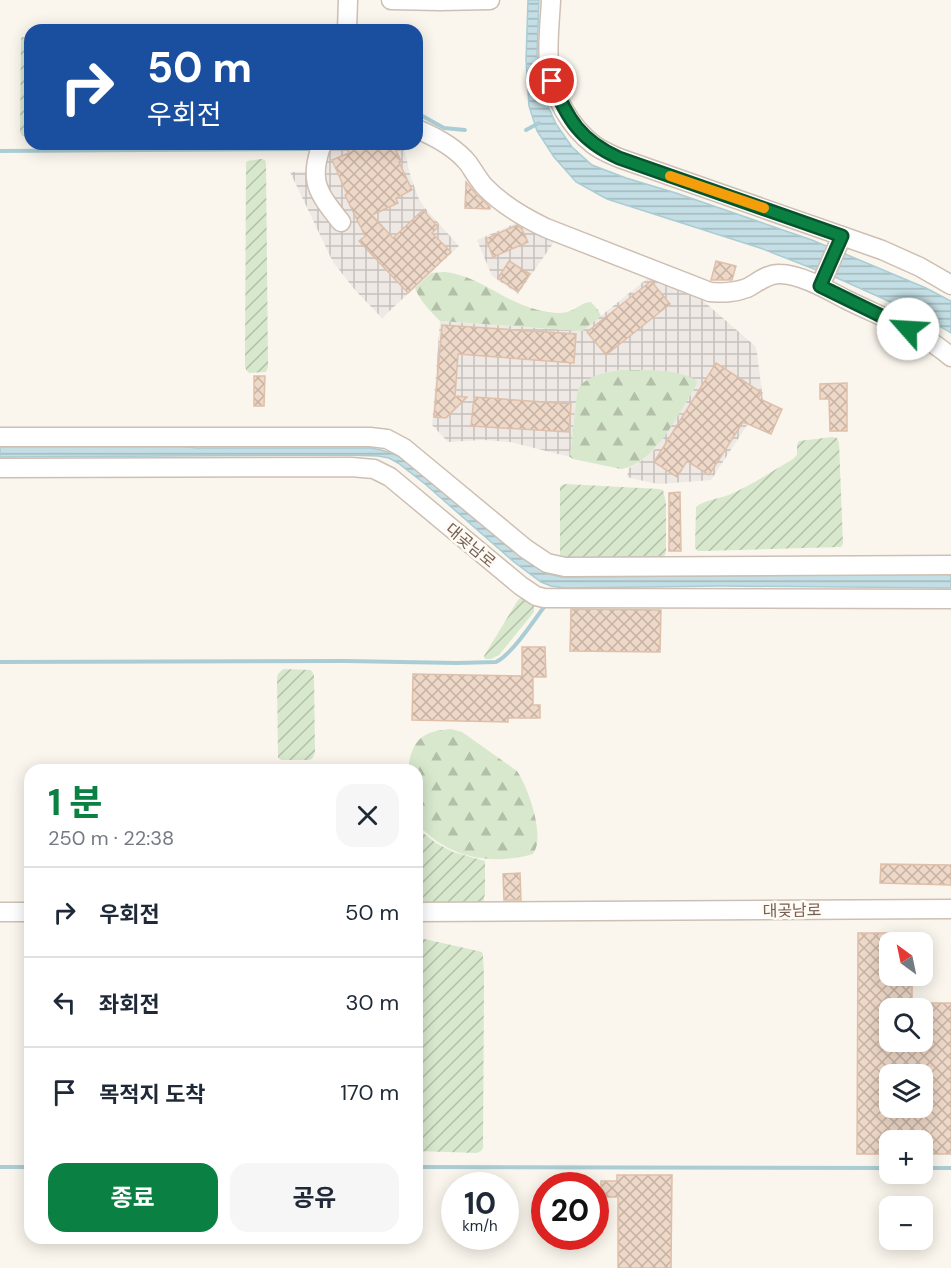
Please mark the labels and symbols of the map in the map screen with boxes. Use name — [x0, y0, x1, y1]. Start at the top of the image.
pin — [526, 55, 577, 106]
position arrow — [876, 297, 940, 361]
street label: 대곶남로 — [441, 518, 500, 573]
street label: 대곶남로 — [762, 899, 822, 922]
north arrow — [879, 932, 933, 986]
speed limit sign: 20 — [531, 1172, 609, 1250]

